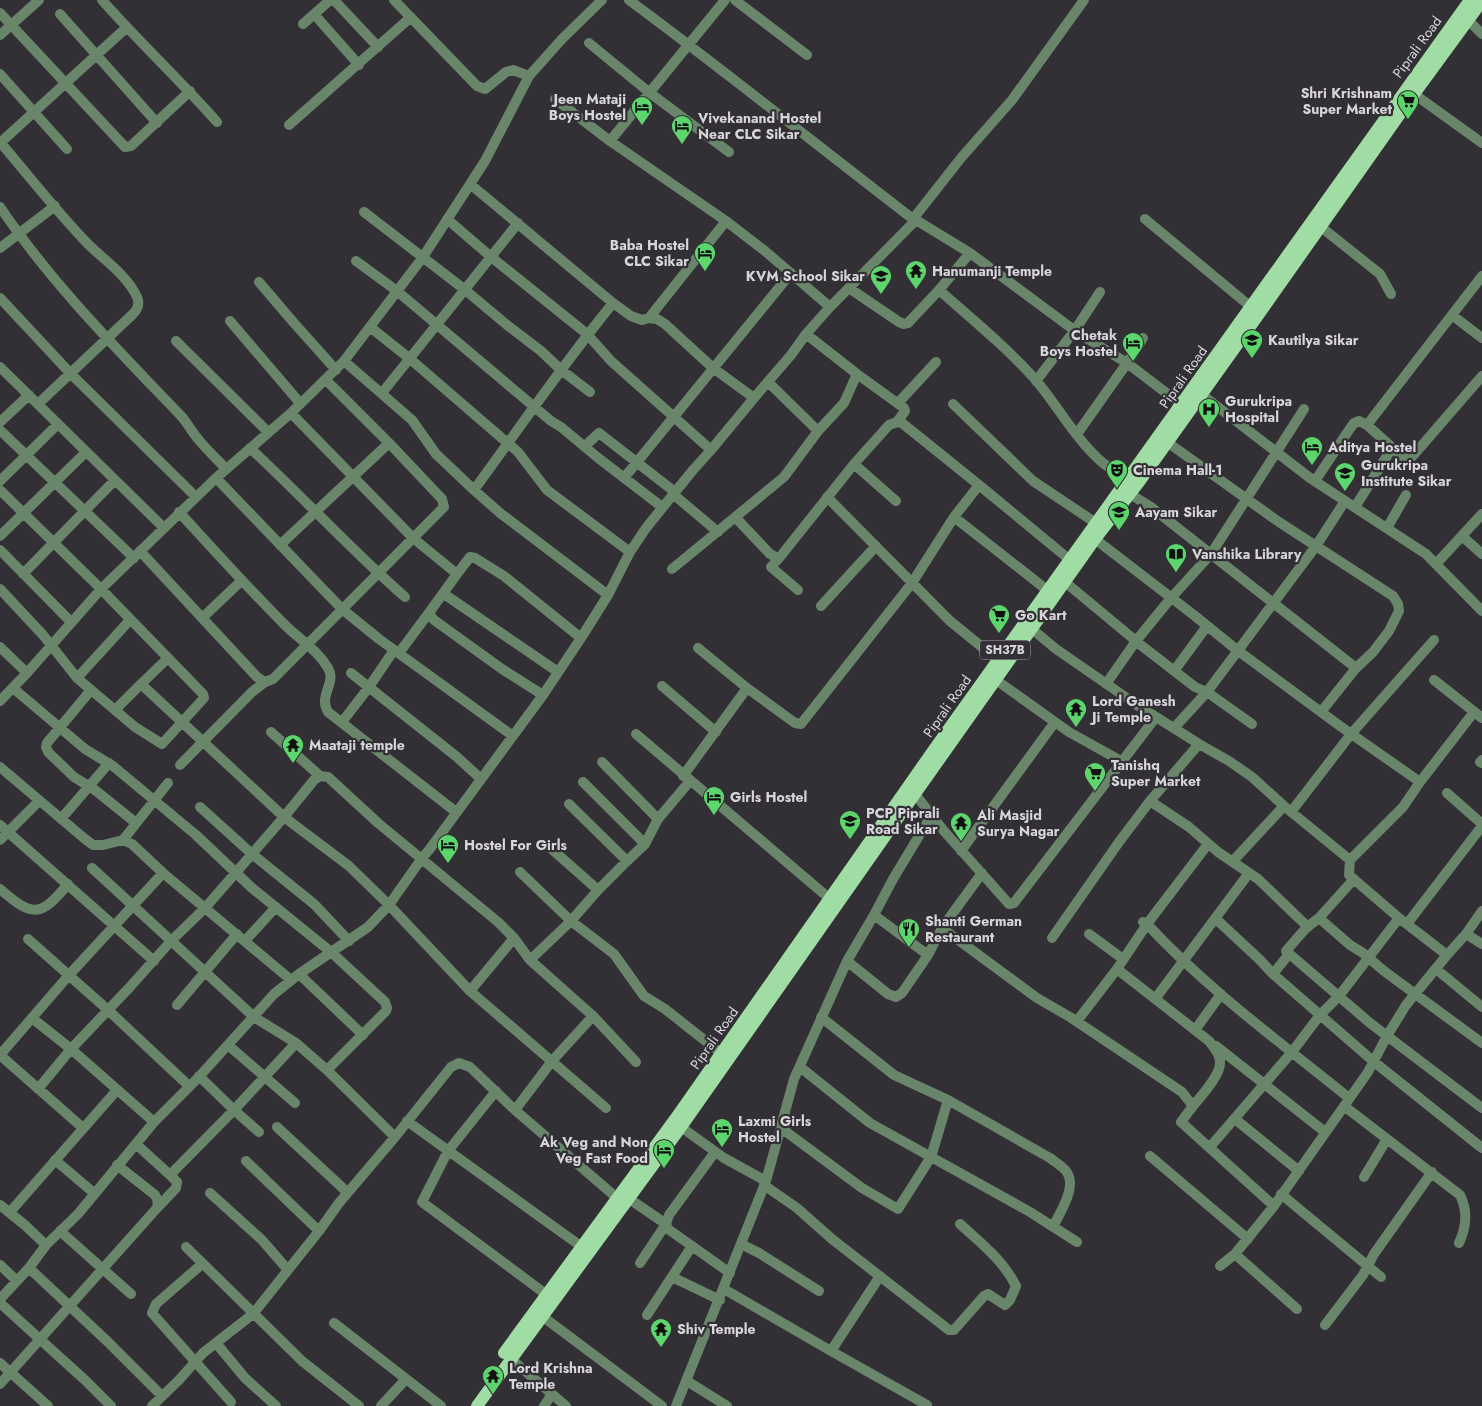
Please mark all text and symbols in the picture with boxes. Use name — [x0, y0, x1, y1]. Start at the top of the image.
street label: Piprali Road — [1388, 12, 1446, 82]
place label: Shri Krishnam Super Market — [1301, 83, 1393, 119]
place label: Jeen Mataji Boys Hostel — [549, 89, 626, 125]
supermarket icon: Shri Krishnam Super Market — [1396, 89, 1420, 120]
hotel icon: Jeen Mataji Boys Hostel — [630, 95, 654, 126]
place label: Vivekanand Hostel Near CLC Sikar — [697, 108, 821, 144]
hotel icon: Vivekanand Hostel Near CLC Sikar — [670, 114, 694, 145]
place label: Baba Hostel CLC Sikar — [610, 235, 689, 271]
hotel icon: Baba Hostel CLC Sikar — [693, 241, 717, 272]
temple icon: Hanumanji Temple — [904, 259, 928, 290]
place label: Hanumanji Temple — [932, 261, 1052, 281]
school or university icon: KVM School Sikar — [869, 264, 893, 295]
place label: KVM School Sikar — [746, 266, 865, 286]
place label: Chetak Boys Hostel — [1040, 325, 1117, 361]
school or university icon: Kautilya Sikar — [1240, 328, 1264, 359]
place label: Kautilya Sikar — [1268, 330, 1359, 350]
hotel icon: Chetak Boys Hostel — [1121, 331, 1145, 362]
street label: Piprali Road — [1154, 342, 1212, 412]
place label: Gurukripa Hospital — [1225, 391, 1292, 427]
hospital icon: Gurukripa Hospital — [1197, 397, 1221, 428]
hotel icon: Aditya Hostel — [1300, 435, 1324, 466]
place label: Aditya Hostel — [1327, 437, 1416, 457]
place label: Gurukripa Institute Sikar — [1361, 455, 1452, 491]
theatre icon: Cinema Hall-1 — [1105, 458, 1129, 489]
place label: Cinema Hall-1 — [1133, 460, 1222, 480]
school or university icon: Gurukripa Institute Sikar — [1333, 461, 1357, 492]
school or university icon: Aayam Sikar — [1107, 500, 1131, 531]
place label: Aayam Sikar — [1134, 502, 1218, 522]
library icon: Vanshika Library — [1164, 542, 1188, 573]
place label: Vanshika Library — [1191, 544, 1302, 564]
supermarket icon: Go Kart — [987, 603, 1011, 634]
place label: Go Kart — [1015, 605, 1067, 625]
road number: SH37B — [980, 640, 1030, 660]
street label: Piprali Road — [918, 671, 976, 741]
place label: Lord Ganesh Ji Temple — [1089, 691, 1176, 727]
temple icon: Lord Ganesh Ji Temple — [1064, 697, 1088, 728]
temple icon: Maataji temple — [281, 733, 305, 764]
place label: Maataji temple — [309, 735, 405, 755]
place label: Tanishq Super Market — [1111, 755, 1201, 791]
supermarket icon: Tanishq Super Market — [1083, 761, 1107, 792]
hotel icon: Girls Hostel — [702, 785, 726, 816]
place label: Girls Hostel — [730, 787, 807, 807]
place label: PCP Piprali Road Sikar — [866, 803, 940, 839]
place label: Ali Masjid Surya Nagar — [976, 805, 1060, 841]
school or university icon: PCP Piprali Road Sikar — [838, 809, 862, 840]
temple icon: Ali Masjid Surya Nagar — [949, 811, 973, 842]
hotel icon: Hostel For Girls — [436, 833, 460, 864]
place label: Hostel For Girls — [464, 835, 567, 855]
place label: Shanti German Restaurant — [925, 911, 1022, 947]
restaurant icon: Shanti German Restaurant — [897, 917, 921, 948]
street label: Piprali Road — [685, 1003, 743, 1073]
place label: Laxmi Girls Hostel — [738, 1111, 812, 1147]
hotel icon: Laxmi Girls Hostel — [710, 1117, 734, 1148]
place label: Ak Veg and Non Veg Fast Food — [539, 1132, 648, 1168]
hotel icon: Ak Veg and Non Veg Fast Food — [652, 1138, 676, 1169]
temple icon: Shiv Temple — [649, 1317, 673, 1348]
place label: Shiv Temple — [677, 1319, 756, 1339]
place label: Lord Krishna Temple — [509, 1358, 593, 1394]
temple icon: Lord Krishna Temple — [481, 1364, 505, 1395]

